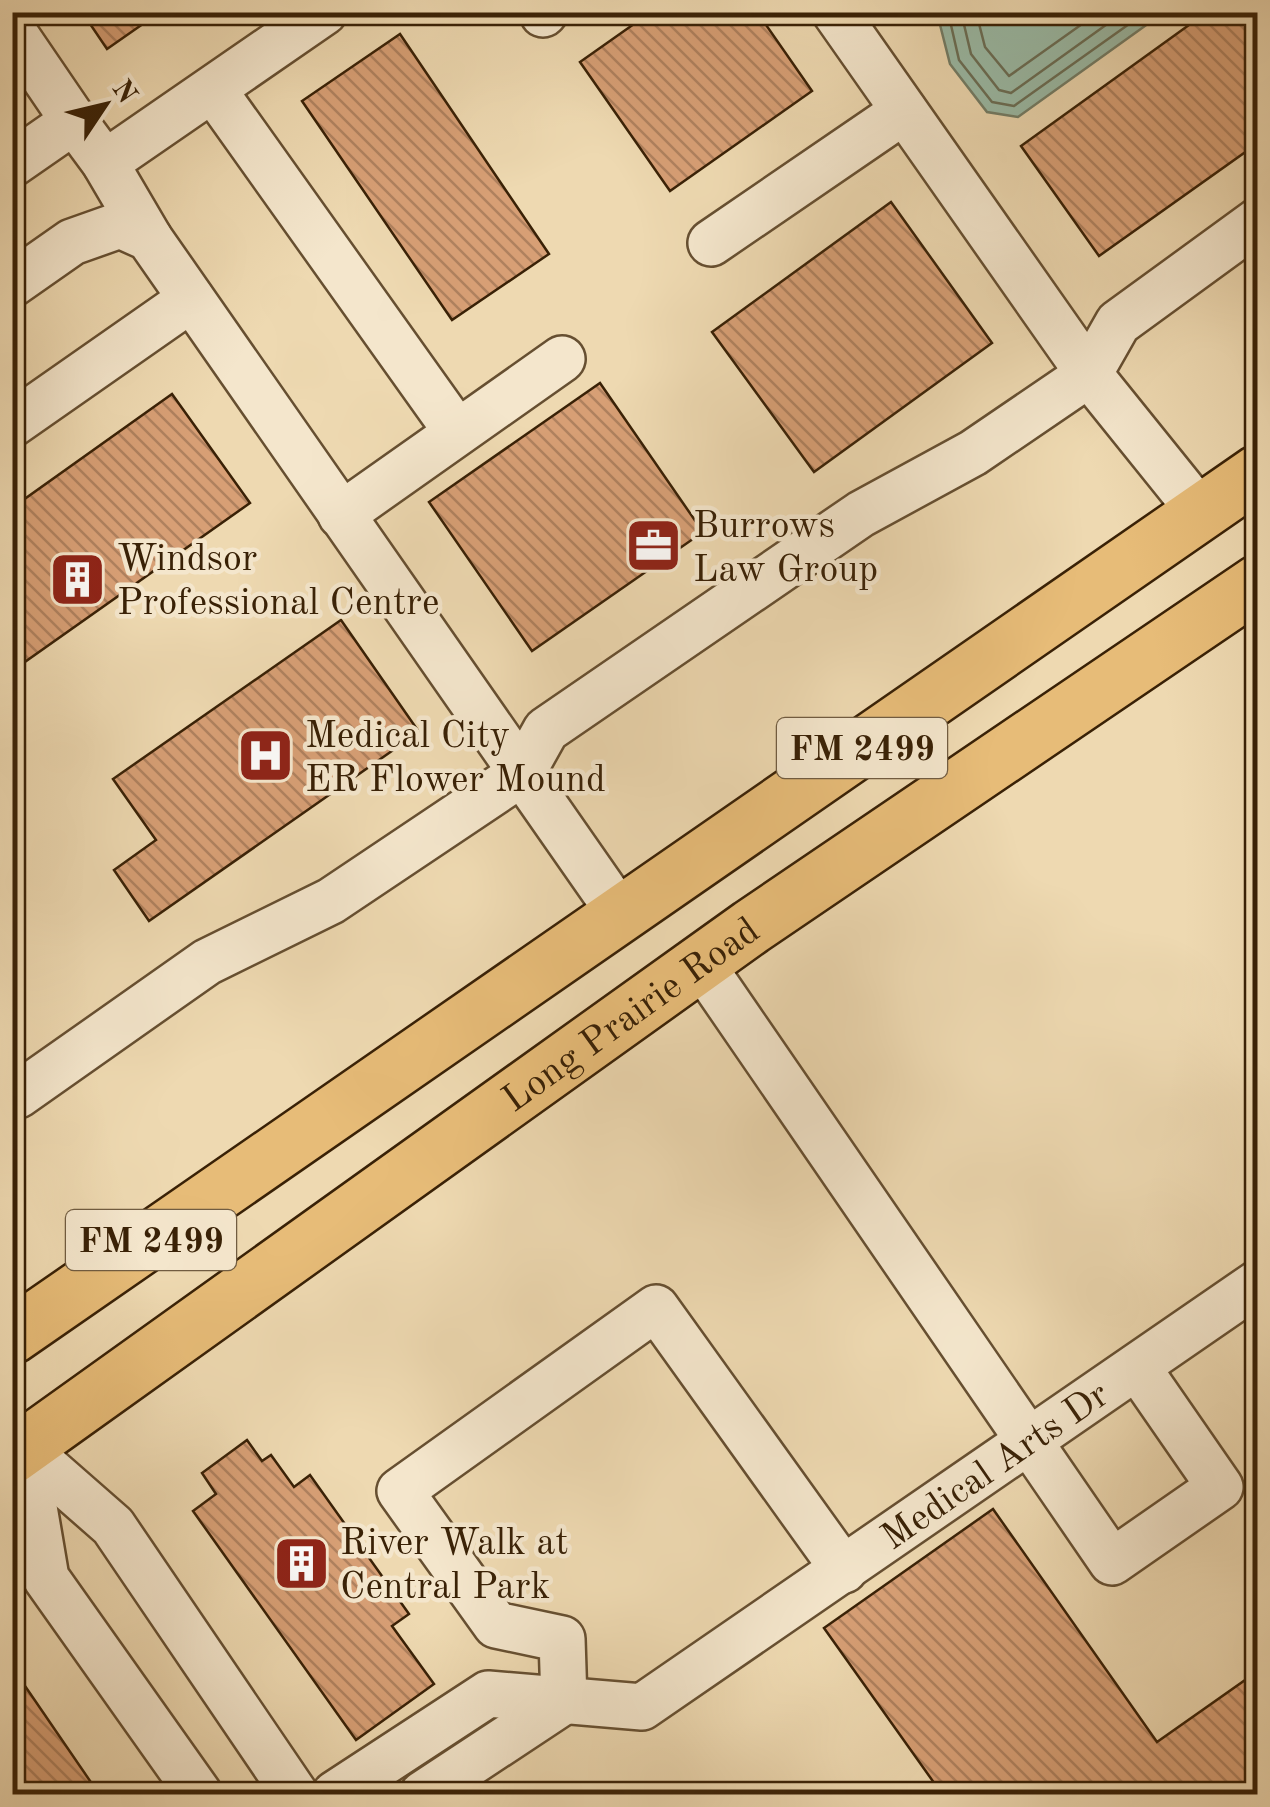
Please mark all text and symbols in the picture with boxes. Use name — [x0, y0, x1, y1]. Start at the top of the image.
north arrow — [55, 55, 155, 155]
text: N — [105, 76, 141, 110]
place label: Burrows Law Group — [693, 508, 878, 590]
office icon: Burrows Law Group — [624, 516, 684, 576]
place label: Windsor Professional Centre — [117, 541, 439, 623]
building icon: Windsor Professional Centre — [48, 549, 108, 609]
place label: Medical City ER Flower Mound — [305, 718, 606, 800]
road number: FM 2499 — [777, 718, 947, 778]
hospital icon: Medical City ER Flower Mound — [236, 726, 296, 786]
street label: Long Prairie Road — [497, 912, 767, 1120]
road number: FM 2499 — [66, 1210, 236, 1270]
street label: Medical Arts Dr — [876, 1376, 1116, 1558]
place label: River Walk at Central Park — [340, 1525, 569, 1607]
building icon: River Walk at Central Park — [271, 1533, 331, 1593]

